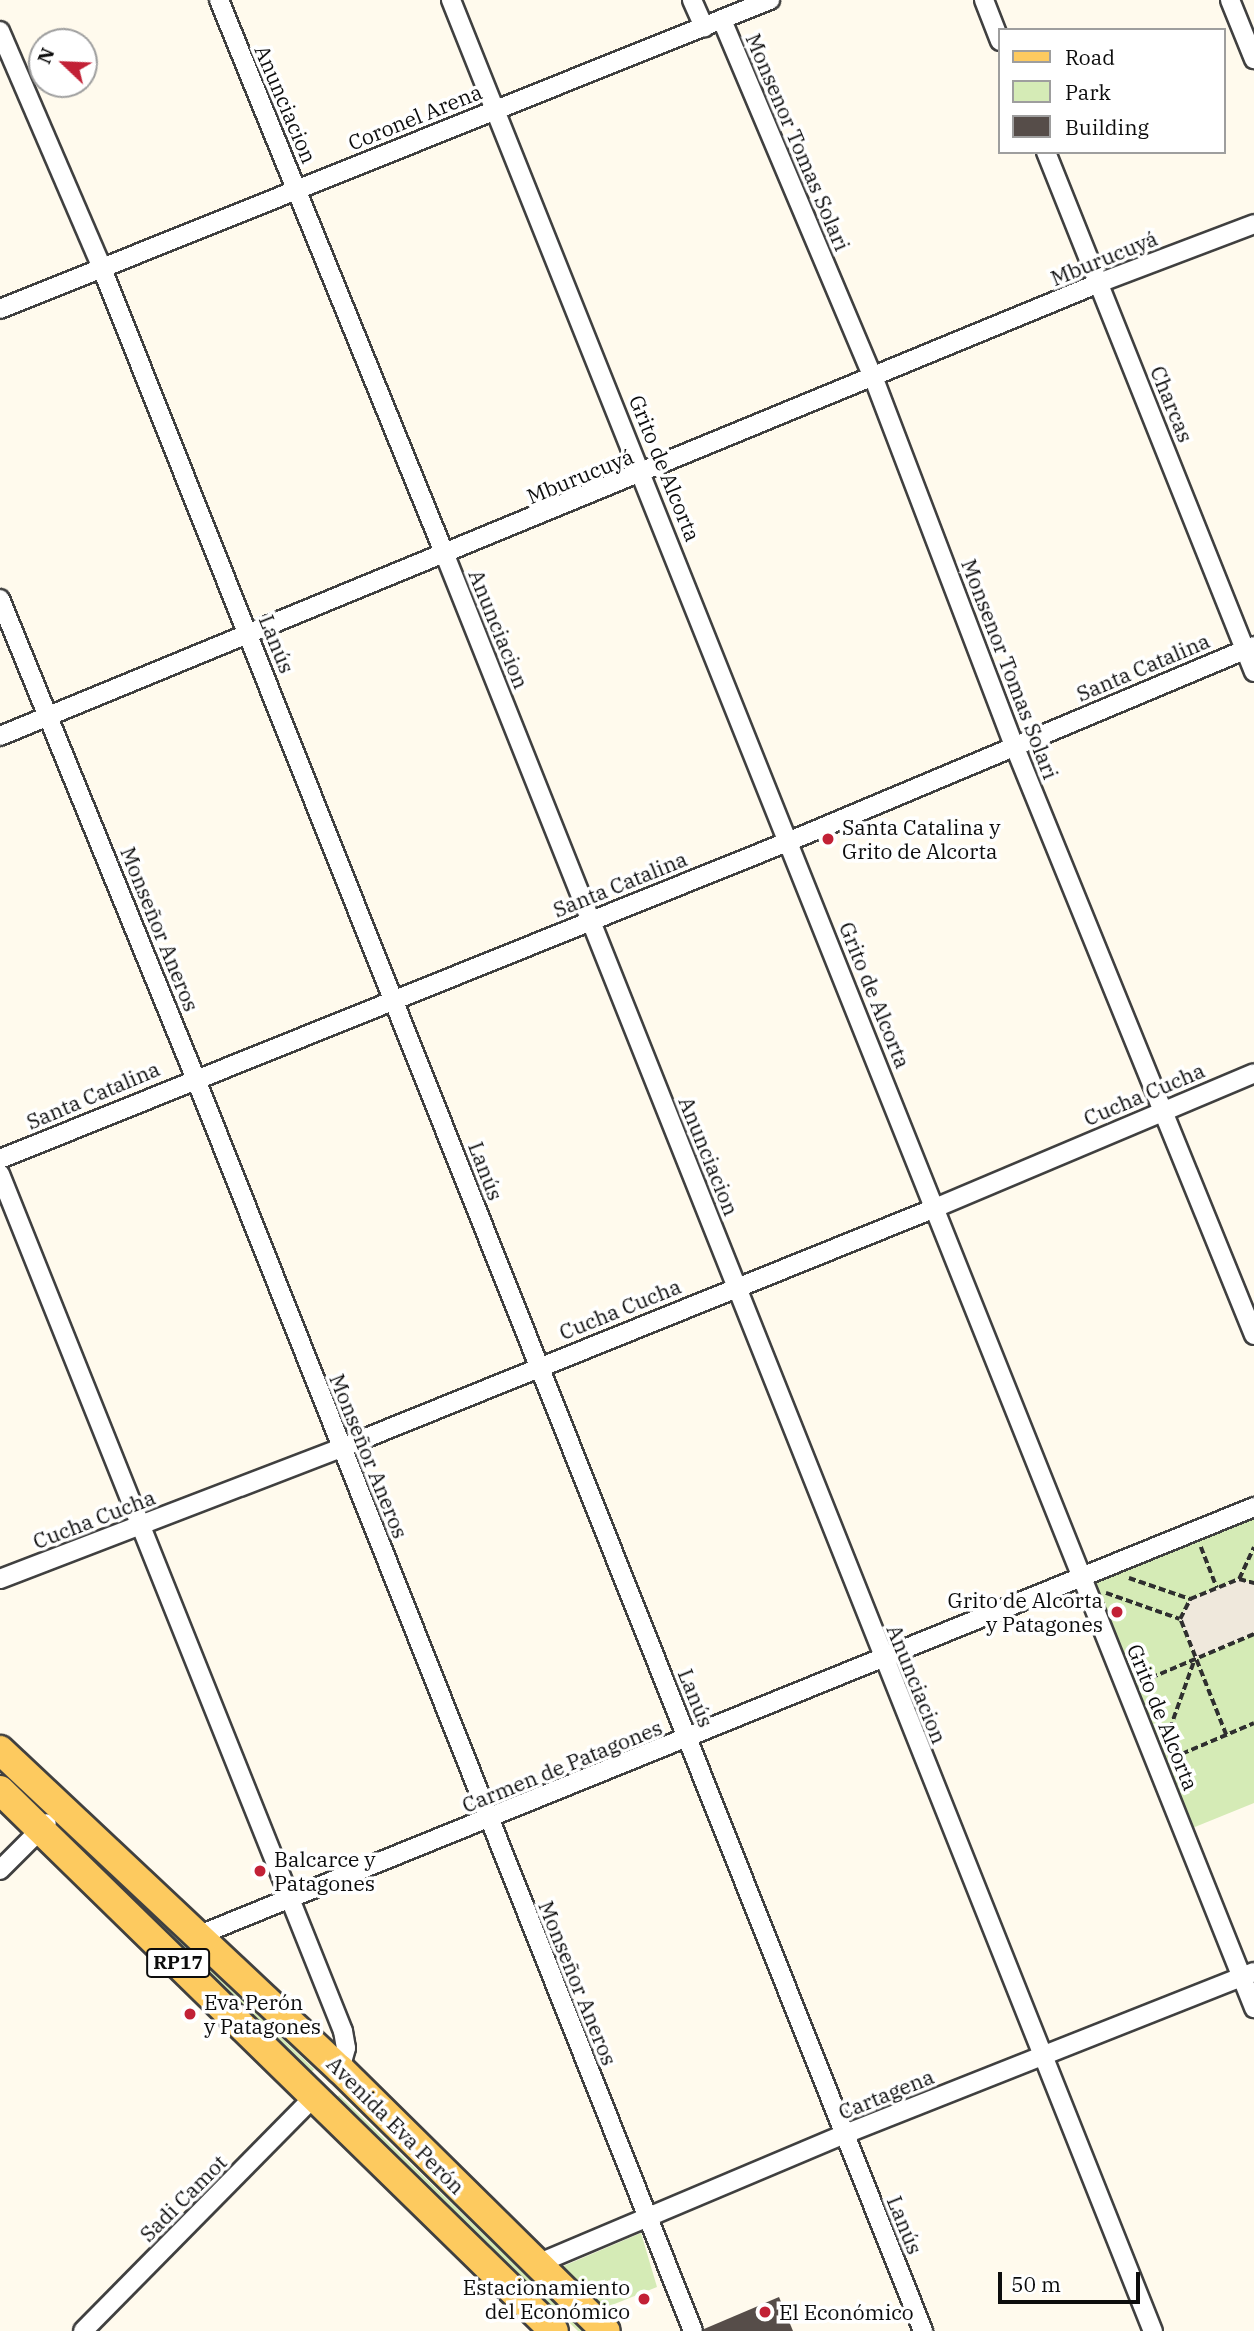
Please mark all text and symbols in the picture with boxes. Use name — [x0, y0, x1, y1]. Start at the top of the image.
north arrow — [28, 28, 98, 98]
legend — [998, 28, 1226, 154]
street label: Monsenor Tomas Solari — [741, 30, 855, 254]
street label: Anunciacion — [250, 41, 322, 167]
text: Road — [1065, 43, 1115, 71]
text: N — [32, 44, 59, 67]
text: Park — [1065, 78, 1111, 106]
street label: Coronel Arena — [344, 79, 486, 155]
text: Building — [1065, 113, 1149, 141]
street label: Mburucuyá — [1047, 225, 1161, 291]
street label: Charcas — [1145, 362, 1199, 446]
street label: Grito de Alcorta — [624, 391, 706, 545]
street label: Mburucuyá — [523, 443, 637, 509]
street label: Monsenor Tomas Solari — [956, 555, 1064, 783]
street label: Anunciacion — [464, 566, 534, 692]
street label: Lanús — [254, 611, 300, 677]
street label: Santa Catalina — [1073, 628, 1213, 706]
place label: Santa Catalina y Grito de Alcorta — [842, 814, 1000, 864]
marker: Santa Catalina y Grito de Alcorta — [820, 831, 836, 847]
street label: Monseñor Aneros — [116, 843, 204, 1015]
street label: Santa Catalina — [549, 846, 691, 922]
street label: Grito de Alcorta — [834, 918, 916, 1072]
street label: Santa Catalina — [23, 1056, 163, 1134]
street label: Cucha Cucha — [1080, 1057, 1208, 1131]
street label: Anunciacion — [674, 1093, 744, 1219]
street label: Lanús — [463, 1138, 509, 1204]
street label: Cucha Cucha — [556, 1273, 684, 1345]
street label: Monseñor Aneros — [325, 1370, 413, 1542]
street label: Cucha Cucha — [29, 1484, 159, 1554]
place label: Grito de Alcorta y Patagones — [948, 1587, 1103, 1637]
marker: Grito de Alcorta y Patagones — [1109, 1604, 1125, 1620]
street label: Anunciacion — [882, 1621, 952, 1747]
street label: Grito de Alcorta — [1122, 1640, 1204, 1794]
street label: Lanús — [673, 1665, 719, 1731]
street label: Carmen de Patagones — [458, 1714, 666, 1818]
place label: Balcarce y Patagones — [274, 1846, 375, 1896]
marker: Balcarce y Patagones — [252, 1863, 268, 1879]
street label: Monseñor Aneros — [534, 1897, 622, 2069]
road number: RP17 — [145, 1948, 211, 1979]
place label: Eva Perón y Patagones — [204, 1989, 321, 2039]
marker: Eva Perón y Patagones — [182, 2006, 198, 2022]
street label: Avenida Eva Perón — [322, 2051, 470, 2199]
street label: Cartagena — [835, 2063, 937, 2125]
street label: Sadi Camot — [134, 2149, 232, 2247]
street label: Lanús — [882, 2192, 928, 2258]
scale bar — [1002, 2258, 1144, 2302]
text: 50 m — [1011, 2270, 1061, 2298]
place label: Estacionamiento del Económico — [463, 2274, 630, 2324]
marker: Estacionamiento del Económico — [636, 2291, 652, 2307]
place label: El Económico — [779, 2299, 914, 2325]
marker: El Económico — [757, 2304, 773, 2320]

